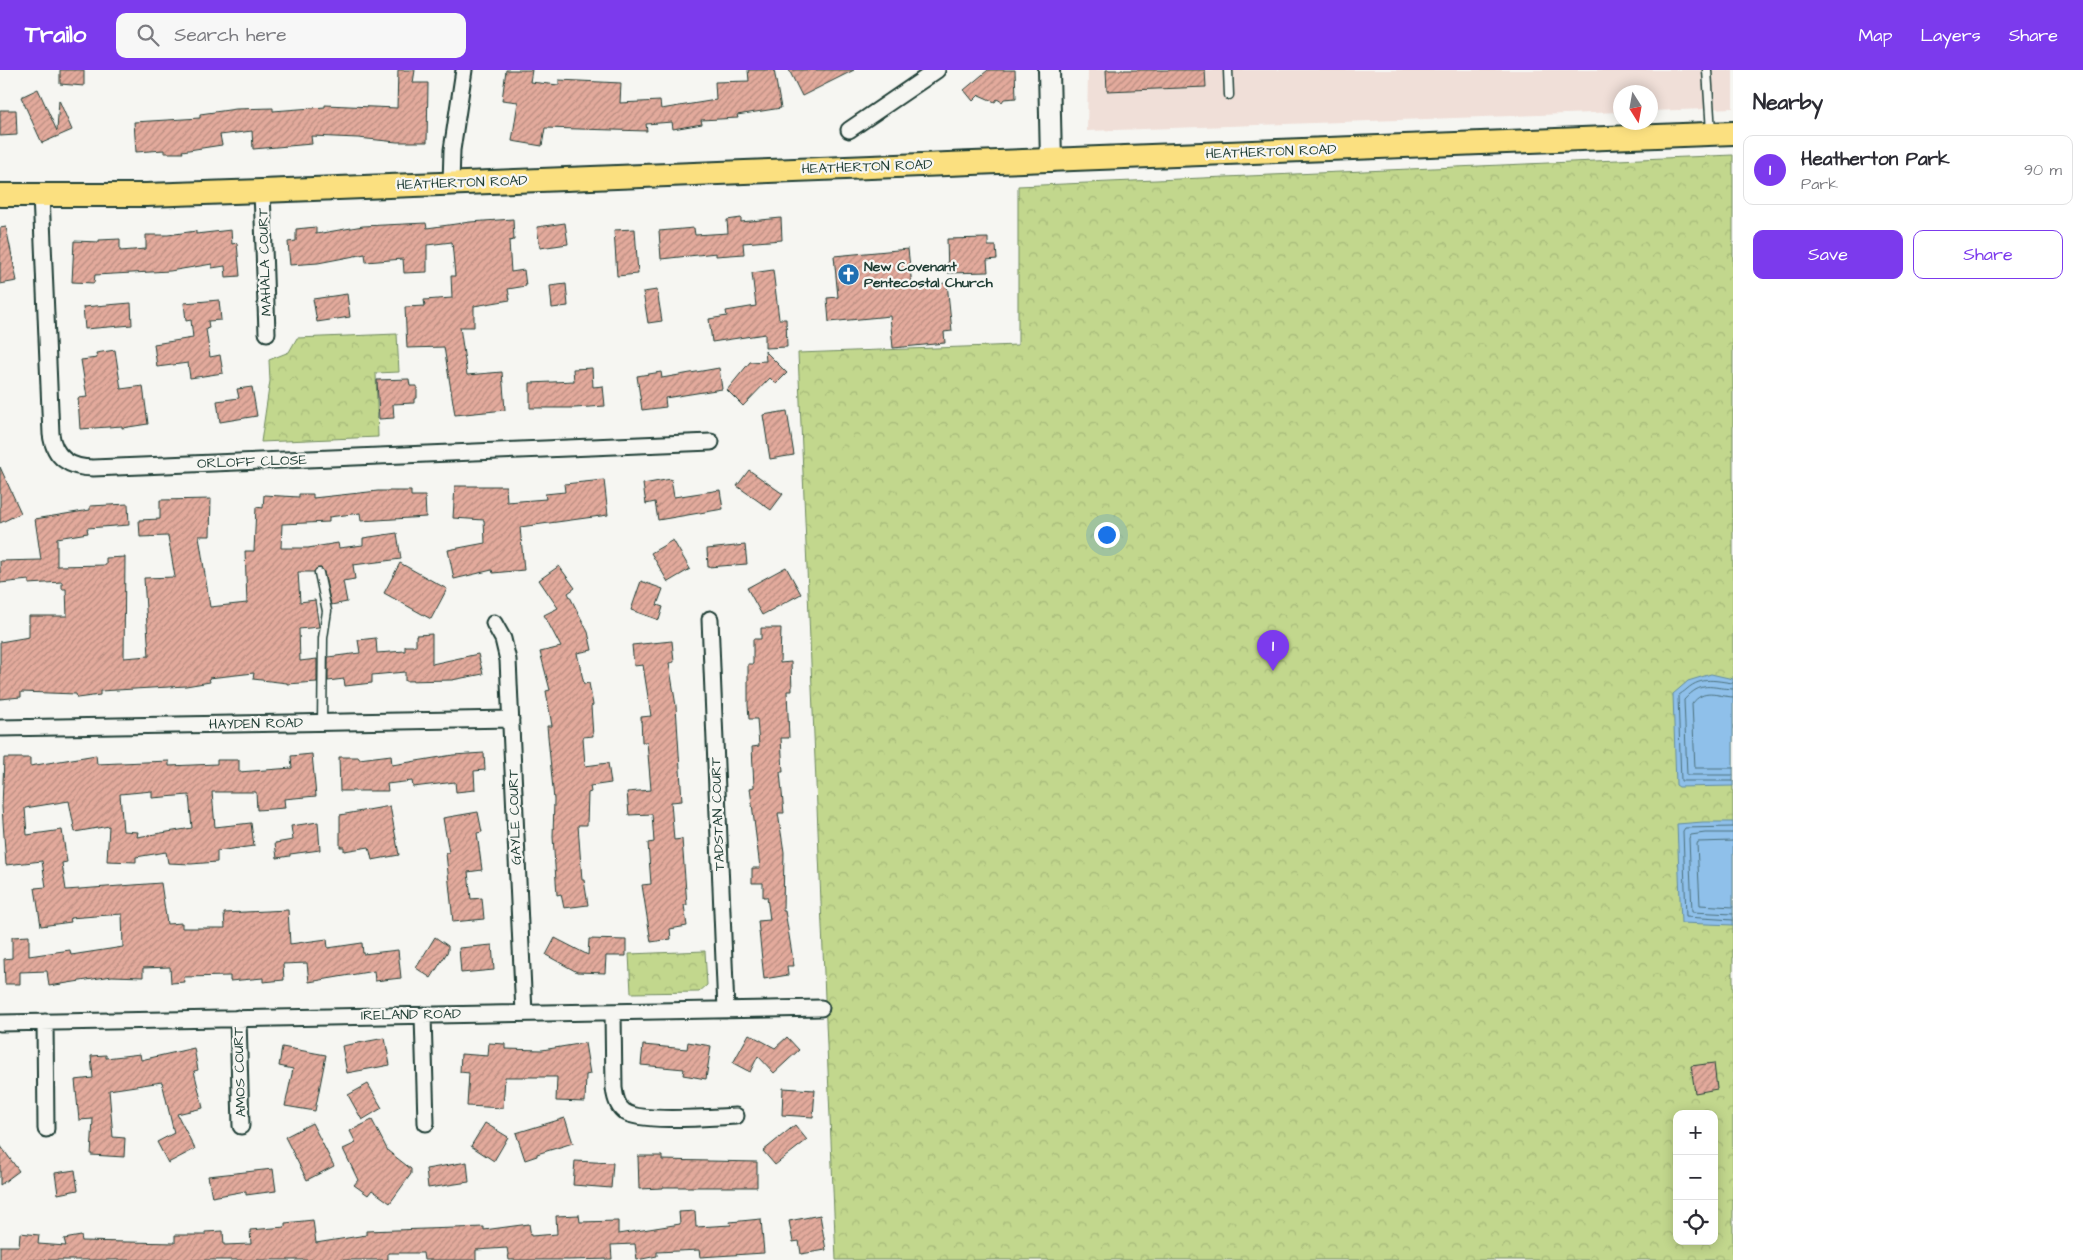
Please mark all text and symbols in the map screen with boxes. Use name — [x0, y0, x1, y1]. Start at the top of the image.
search box — [116, 13, 466, 58]
text: Trailo — [25, 18, 86, 52]
icon: search — [134, 21, 162, 49]
text: Search here — [174, 22, 286, 49]
text: Map — [1858, 23, 1892, 48]
text: Layers — [1920, 23, 1981, 48]
text: Share — [2009, 23, 2058, 48]
north arrow — [1613, 85, 1658, 130]
text: Nearby — [1753, 88, 1823, 117]
street label: HEATHERTON ROAD — [1205, 140, 1337, 164]
text: Heatherton Park — [1801, 146, 1950, 173]
street label: HEATHERTON ROAD — [801, 155, 933, 179]
text: 1 — [1769, 159, 1771, 181]
text: 90 m — [2024, 159, 2062, 181]
street label: HEATHERTON ROAD — [396, 171, 528, 195]
text: Park — [1801, 173, 1838, 195]
street label: MAHALA COURT — [253, 207, 277, 316]
button: Save — [1753, 230, 1903, 279]
button: Share — [1913, 230, 2063, 279]
place label: New Covenant Pentecostal Church — [864, 257, 994, 293]
church icon: New Covenant Pentecostal Church — [836, 263, 860, 287]
street label: ORLOFF CLOSE — [197, 450, 308, 474]
your location — [1094, 522, 1120, 548]
pin: 1 — [1257, 630, 1289, 671]
street label: HAYDEN ROAD — [209, 713, 303, 735]
street label: TADSTAN COURT — [706, 757, 730, 871]
street label: GAYLE COURT — [503, 769, 527, 865]
street label: IRELAND ROAD — [361, 1004, 461, 1026]
street label: AMOS COURT — [228, 1026, 252, 1118]
map controls — [1673, 1110, 1718, 1245]
button: + — [1673, 1110, 1718, 1155]
button: − — [1673, 1155, 1718, 1200]
button: locate — [1673, 1200, 1718, 1245]

